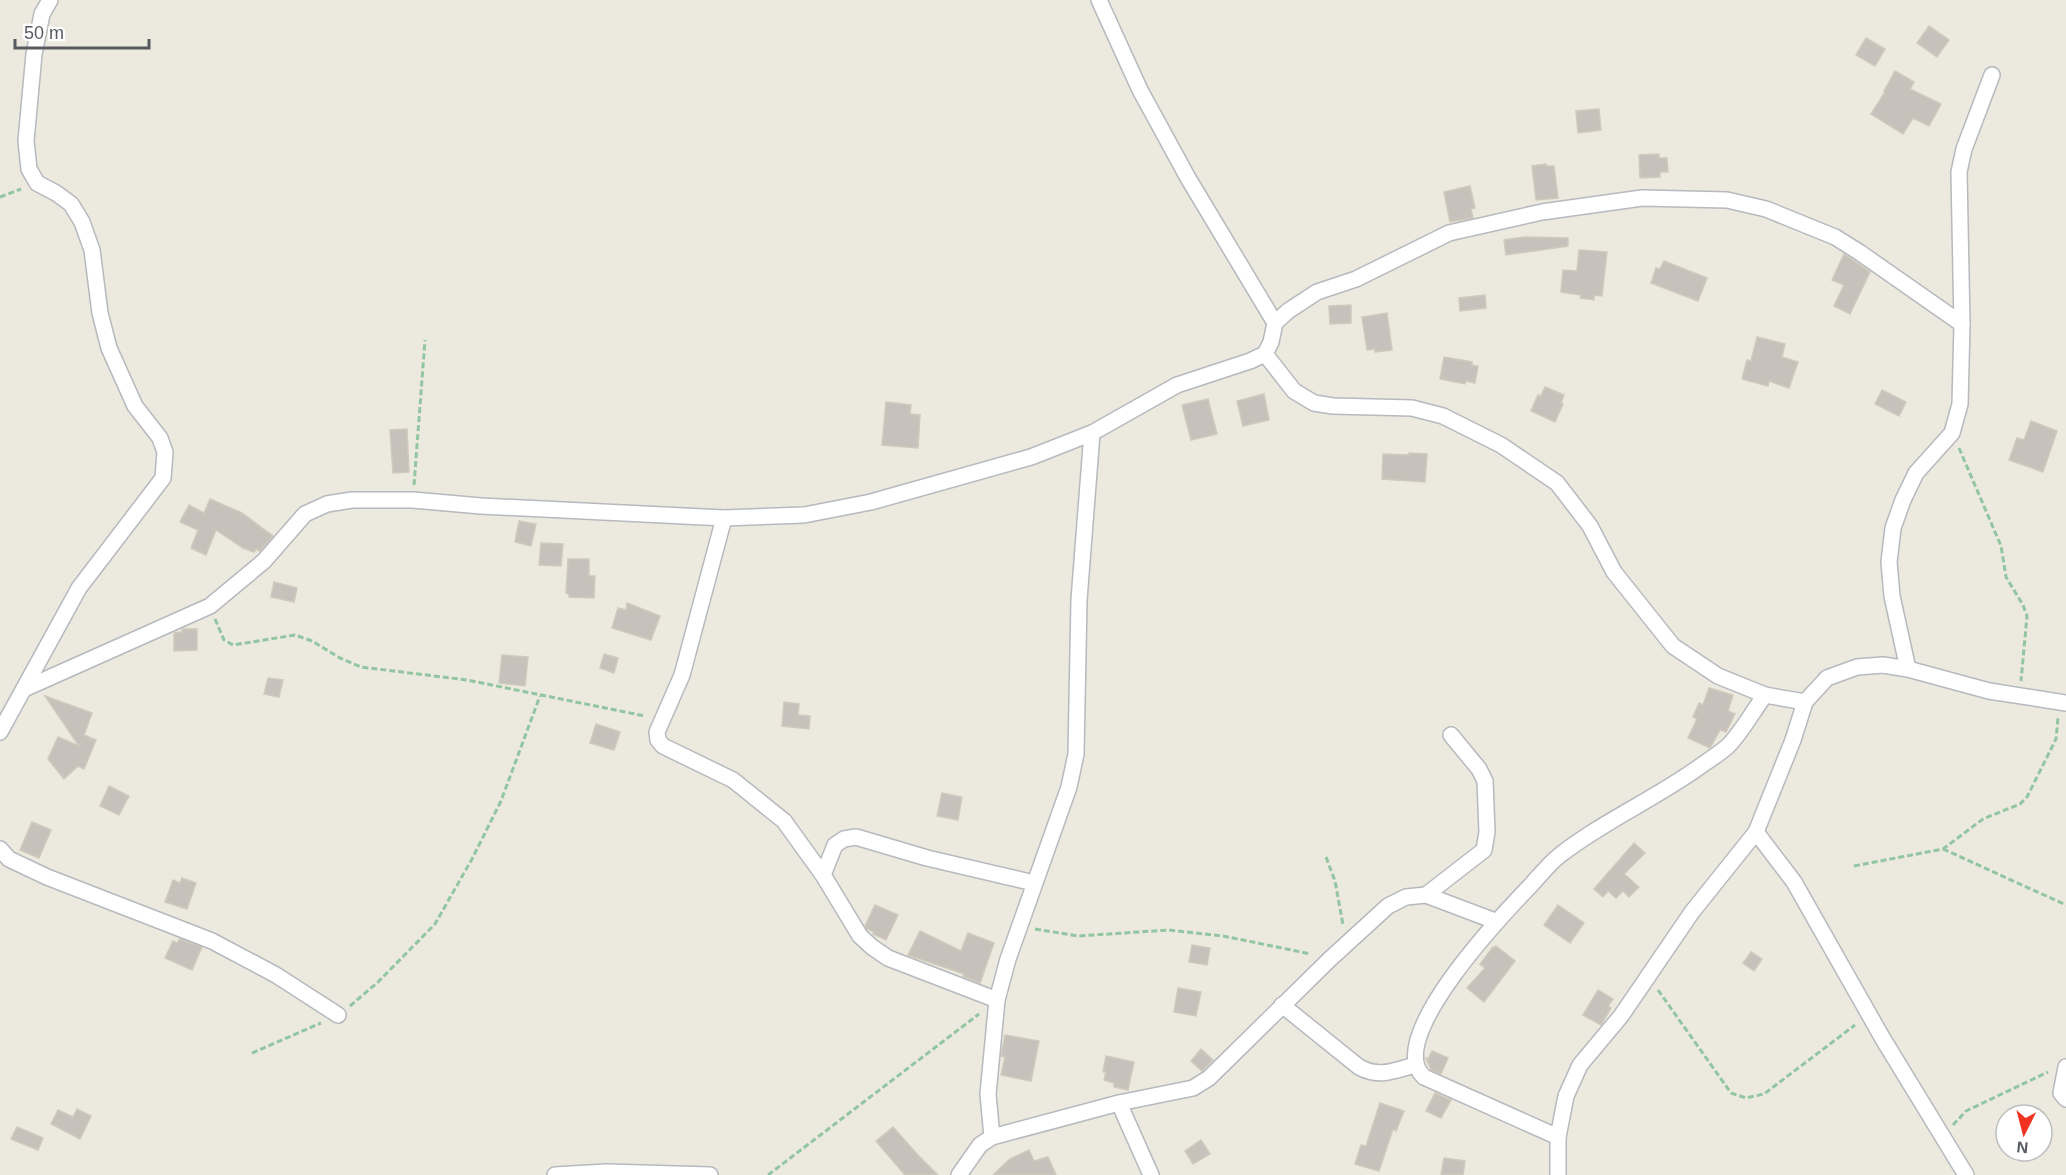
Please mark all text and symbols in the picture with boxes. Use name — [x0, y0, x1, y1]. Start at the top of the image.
scale bar — [15, 12, 148, 50]
text: 50 m — [24, 23, 64, 43]
north arrow — [1994, 1103, 2054, 1163]
text: N — [2016, 1138, 2029, 1156]

